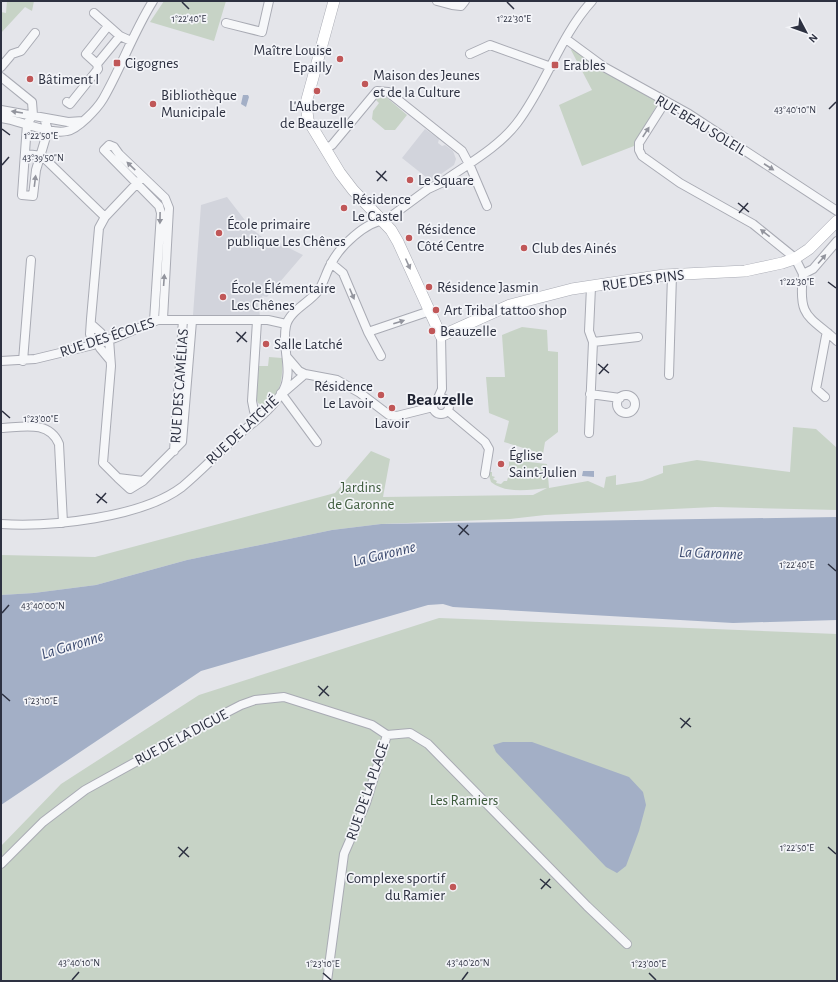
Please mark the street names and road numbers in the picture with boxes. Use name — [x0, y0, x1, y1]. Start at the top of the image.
street label: RUE BEAU SOLEIL — [653, 92, 749, 159]
street label: RUE DES PINS — [601, 267, 685, 294]
street label: RUE DES ÉCOLES — [57, 313, 156, 360]
street label: RUE DES CAMÉLIAS — [166, 328, 191, 444]
street label: RUE DE LATCHÉ — [202, 392, 281, 467]
street label: RUE DE LA DIGUE — [132, 707, 230, 768]
street label: RUE DE LA PLAGE — [344, 740, 391, 842]

